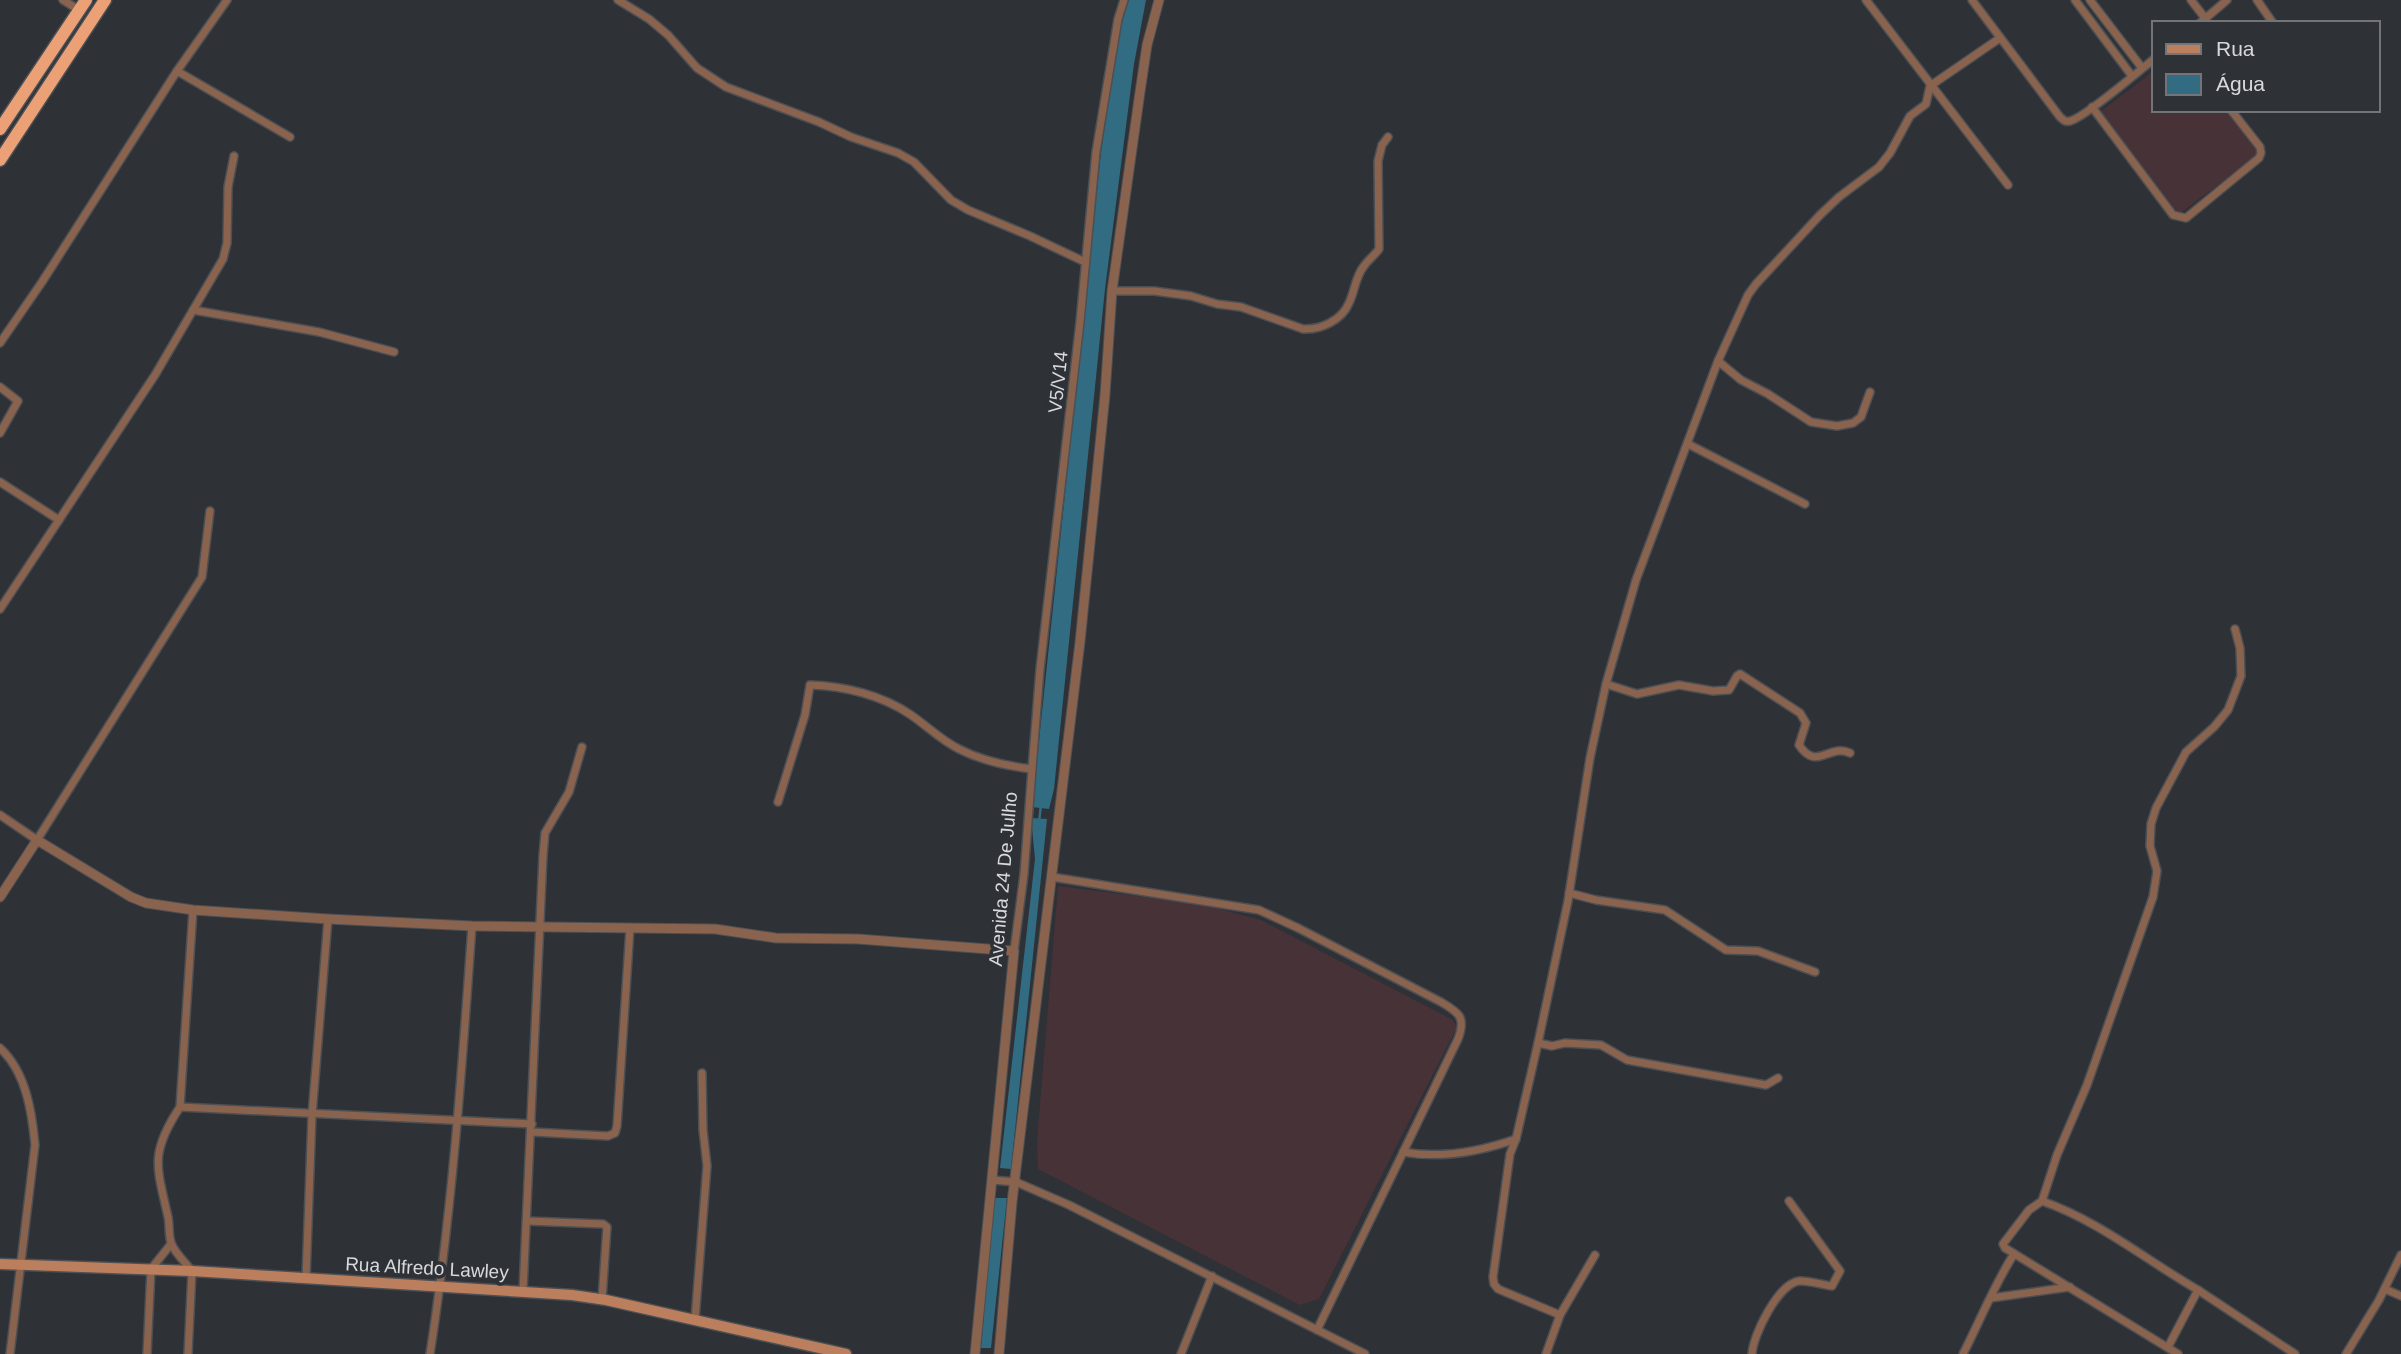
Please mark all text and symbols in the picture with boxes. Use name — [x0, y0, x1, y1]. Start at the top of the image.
legend — [2152, 21, 2380, 112]
text: Rua — [2216, 37, 2255, 60]
text: Água — [2216, 72, 2265, 95]
street label: V5/V14 — [1044, 349, 1072, 414]
street label: Avenida 24 De Julho — [985, 791, 1021, 967]
street label: Rua Alfredo Lawley — [345, 1253, 510, 1283]

